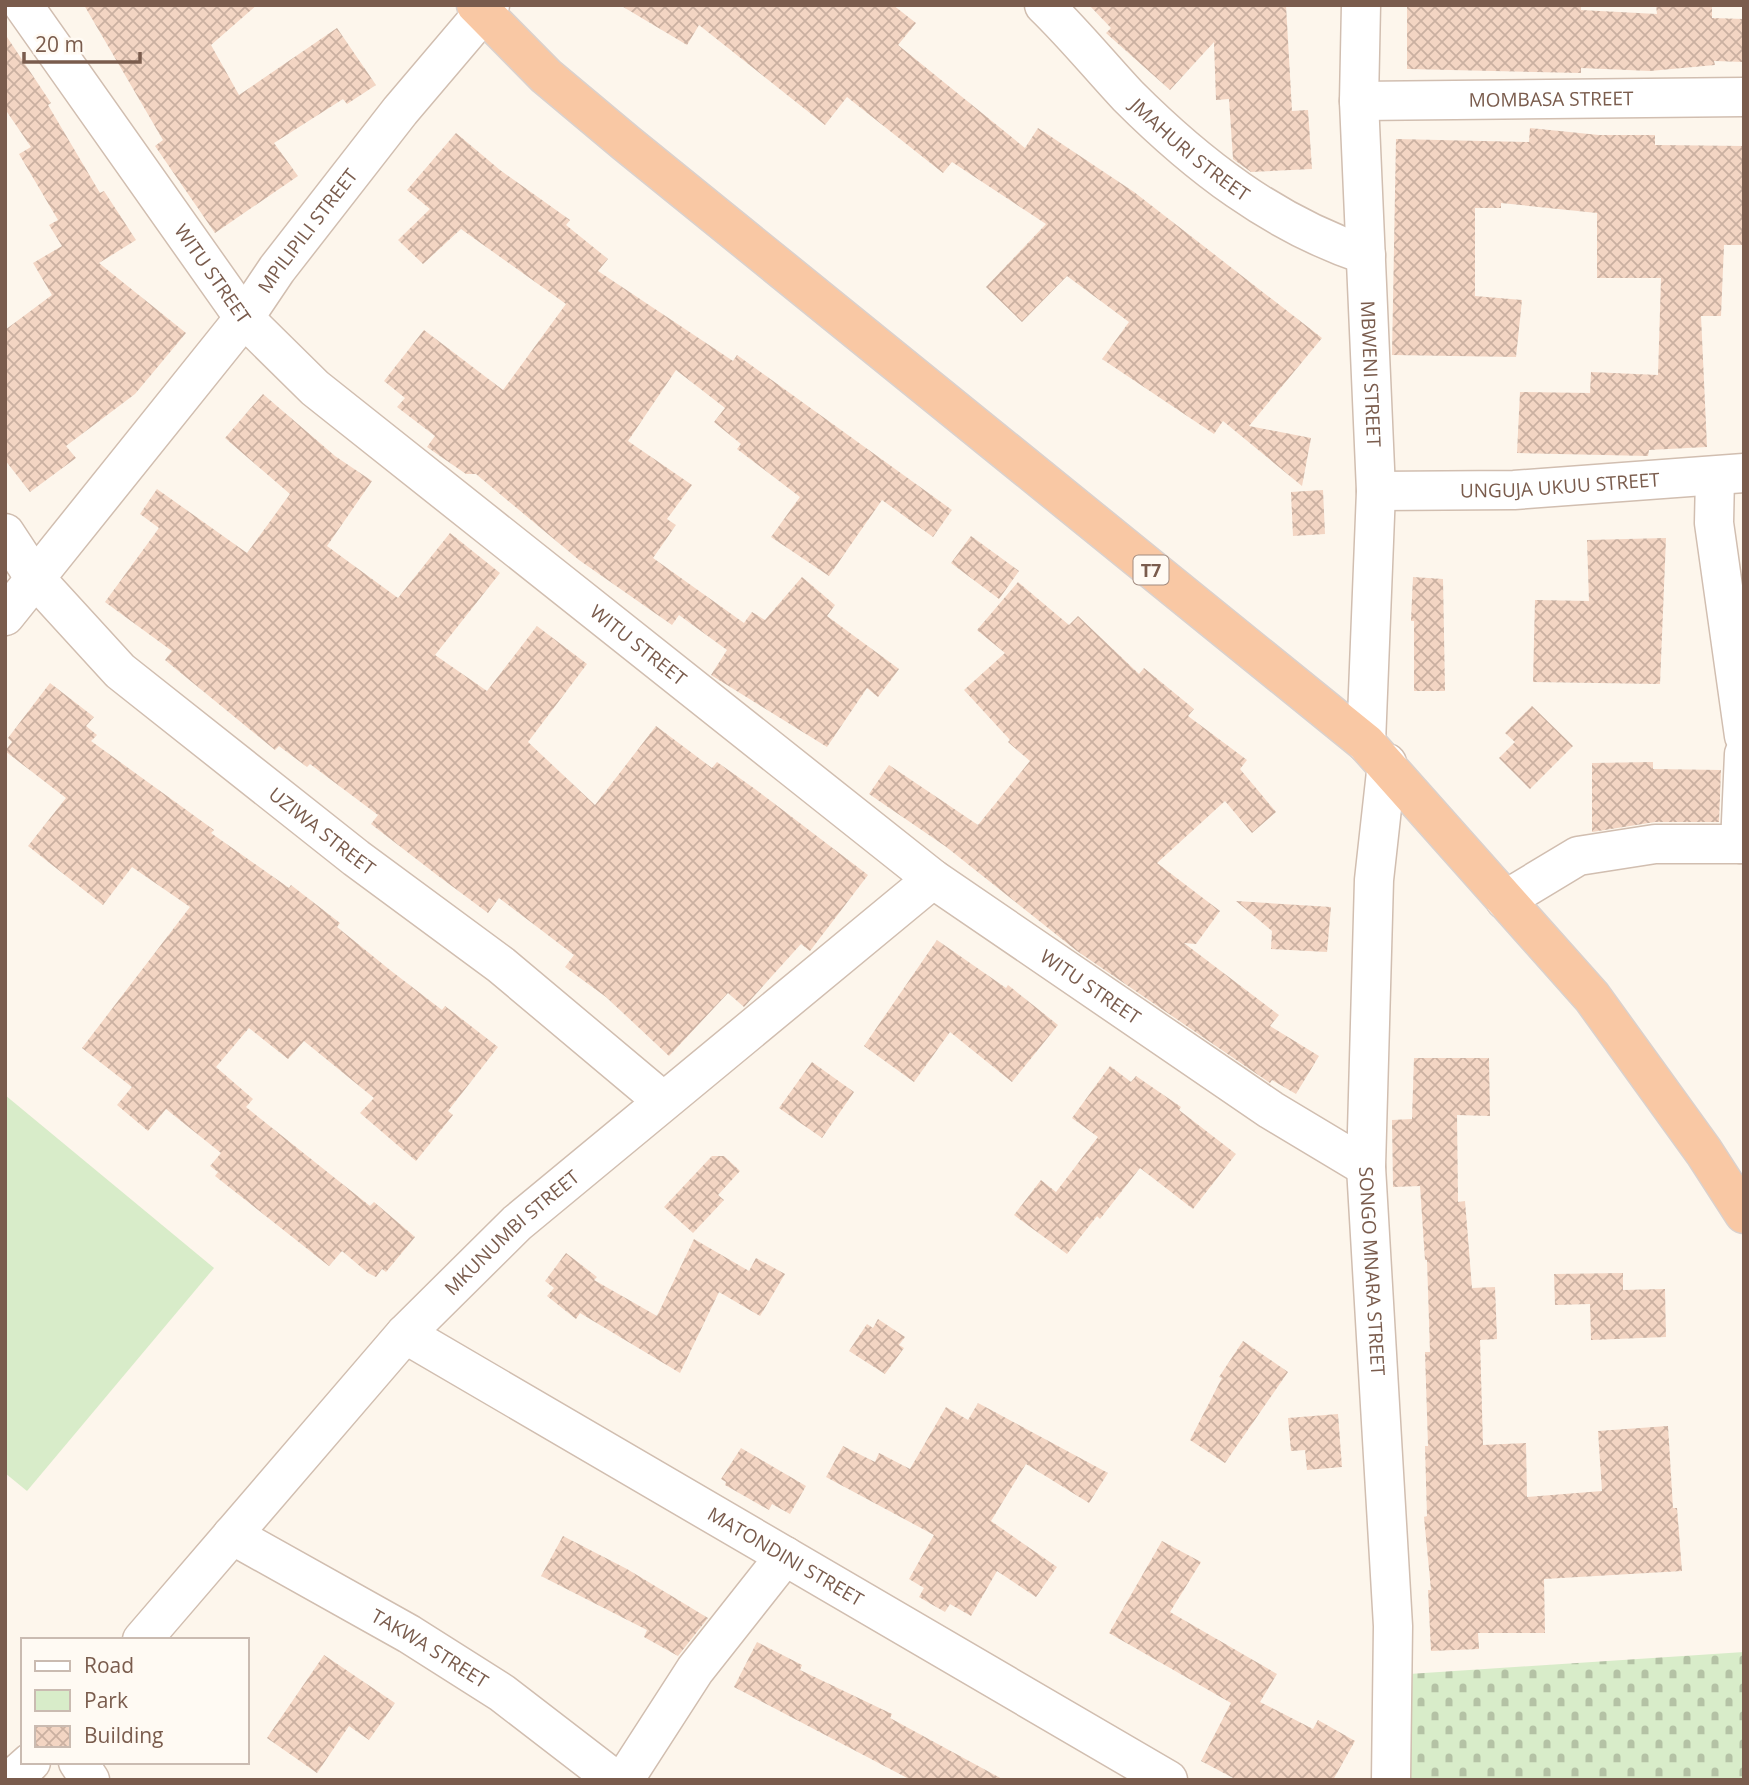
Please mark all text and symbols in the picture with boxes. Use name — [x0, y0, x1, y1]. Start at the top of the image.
scale bar — [24, 21, 140, 65]
text: 20 m — [35, 30, 84, 58]
street label: MOMBASA STREET — [1468, 85, 1634, 113]
street label: JMAHURI STREET — [1123, 91, 1255, 207]
street label: MPILIPILI STREET — [252, 163, 364, 298]
street label: WITU STREET — [169, 219, 257, 329]
street label: MBWENI STREET — [1355, 300, 1387, 448]
street label: UNGUJA UKUU STREET — [1460, 466, 1661, 503]
road number: T7 — [1134, 556, 1168, 584]
street label: WITU STREET — [585, 599, 693, 692]
street label: UZIWA STREET — [264, 781, 381, 881]
street label: WITU STREET — [1035, 943, 1146, 1031]
street label: MKUNUMBI STREET — [439, 1163, 585, 1301]
street label: SONGO MNARA STREET — [1353, 1166, 1391, 1377]
street label: MATONDINI STREET — [703, 1501, 869, 1613]
street label: TAKWA STREET — [367, 1603, 494, 1694]
legend — [21, 1638, 248, 1764]
text: Road — [84, 1651, 134, 1679]
text: Park — [84, 1686, 128, 1714]
text: Building — [84, 1721, 163, 1749]

